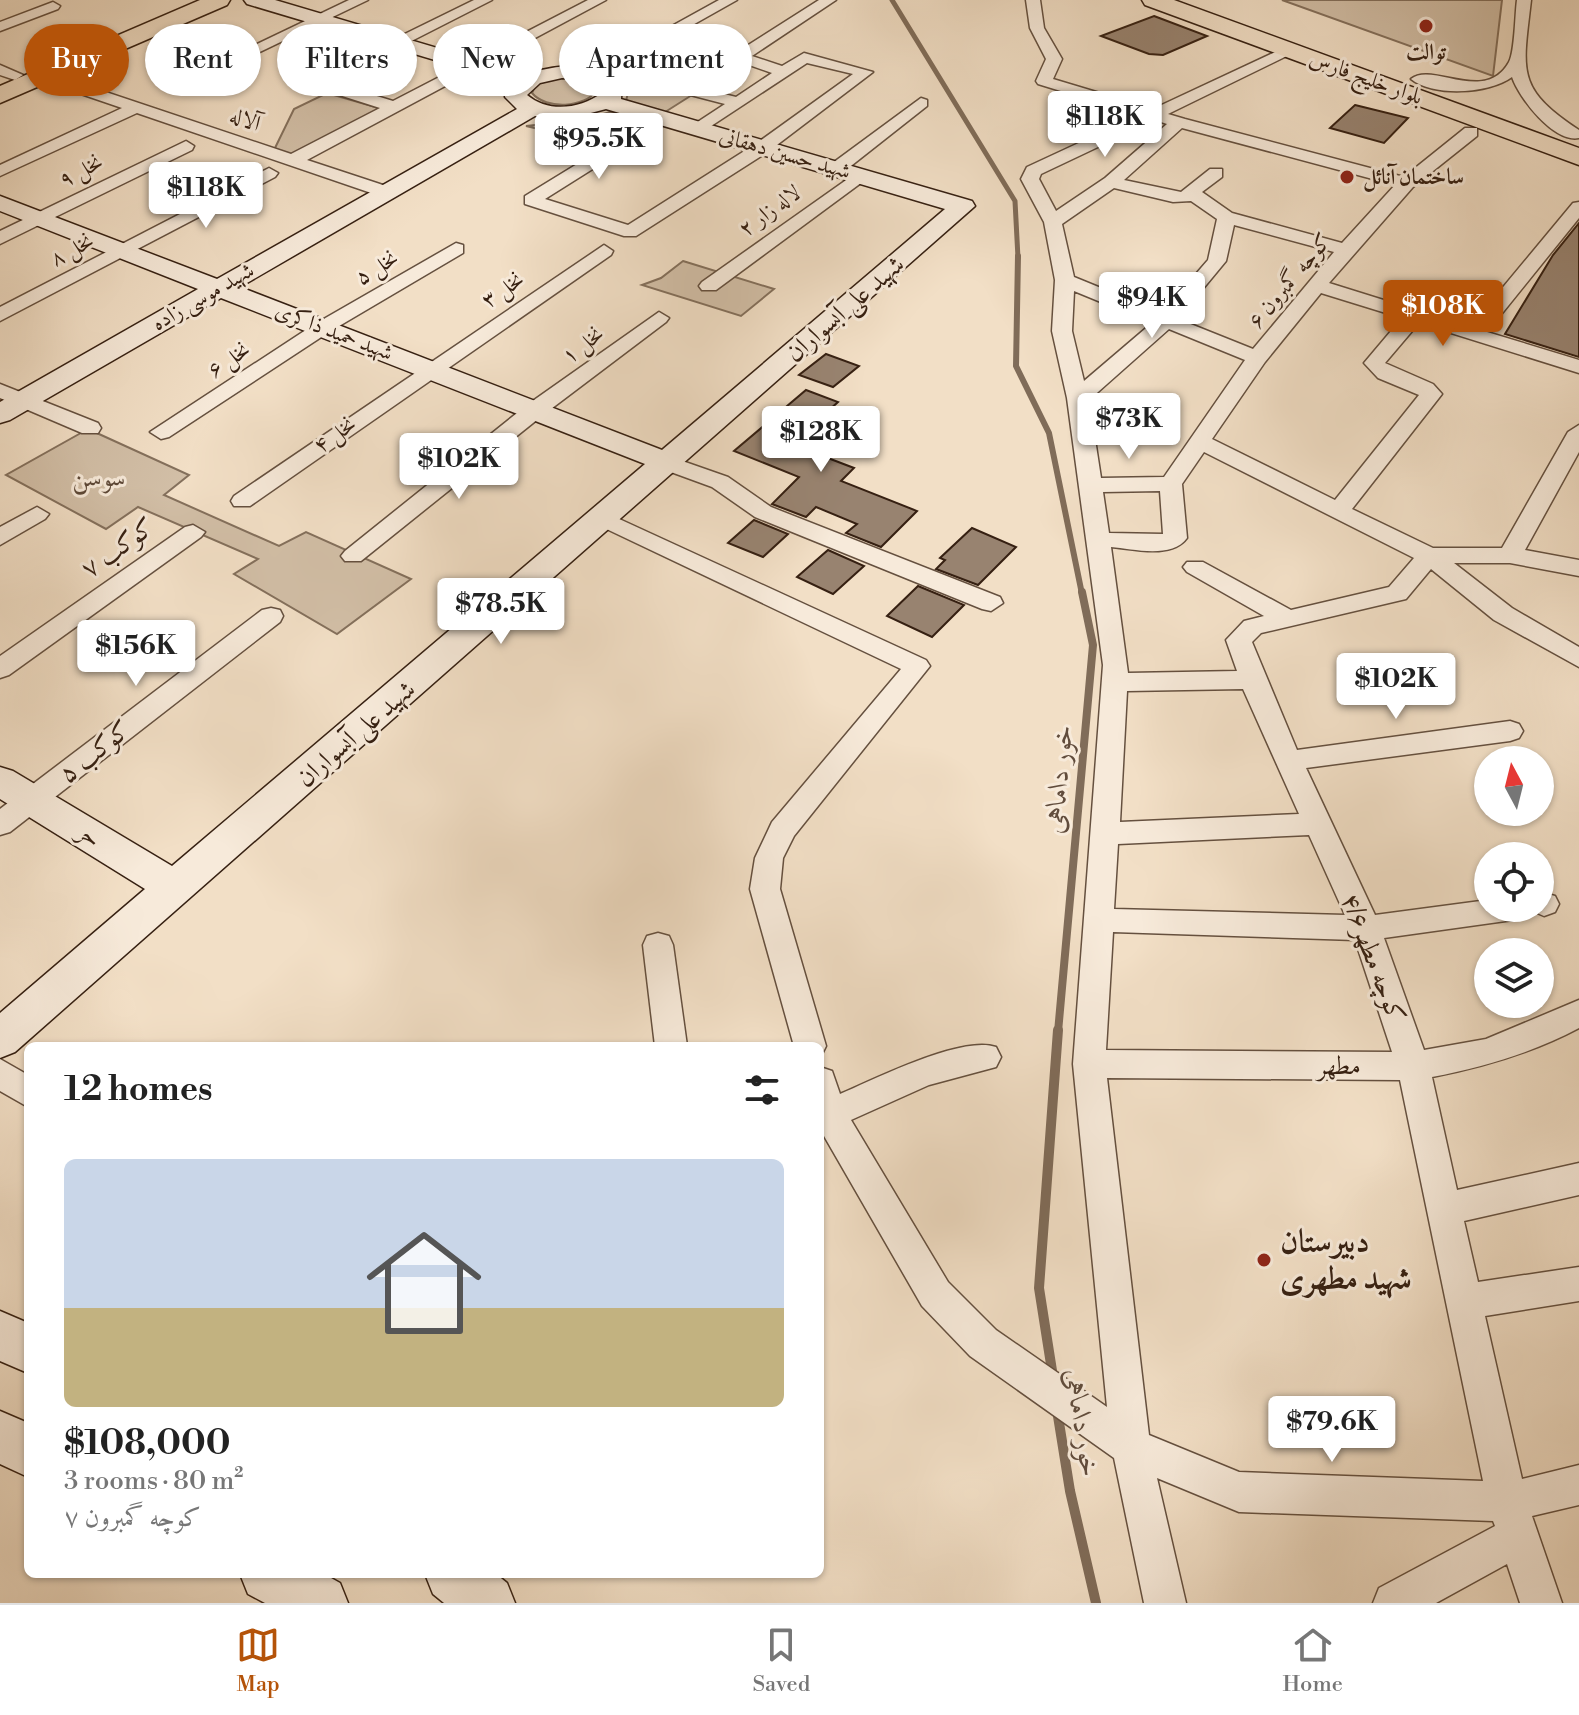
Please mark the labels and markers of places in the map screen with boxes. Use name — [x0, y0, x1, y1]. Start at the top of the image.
marker: توالت — [1417, 17, 1435, 35]
place label: توالت — [1406, 39, 1447, 66]
pin: $118K — [1049, 91, 1161, 159]
pin: $95.5K — [534, 113, 664, 181]
pin: $118K — [150, 162, 262, 230]
place label: ساختمان آنائل — [1363, 163, 1464, 192]
marker: ساختمان آنائل — [1338, 168, 1356, 186]
pin: $94K — [1105, 272, 1199, 340]
pin: $108K — [1387, 280, 1499, 348]
pin: $73K — [1082, 393, 1176, 461]
pin: $128K — [765, 406, 877, 474]
pin: $102K — [403, 433, 515, 501]
pin: $78.5K — [436, 578, 566, 646]
pin: $156K — [80, 620, 192, 688]
pin: $102K — [1340, 653, 1452, 721]
place label: دبیرستان شهید مطهری — [1280, 1222, 1412, 1299]
marker: دبیرستان شهید مطهری — [1255, 1251, 1273, 1269]
pin: $79.6K — [1267, 1396, 1397, 1464]

